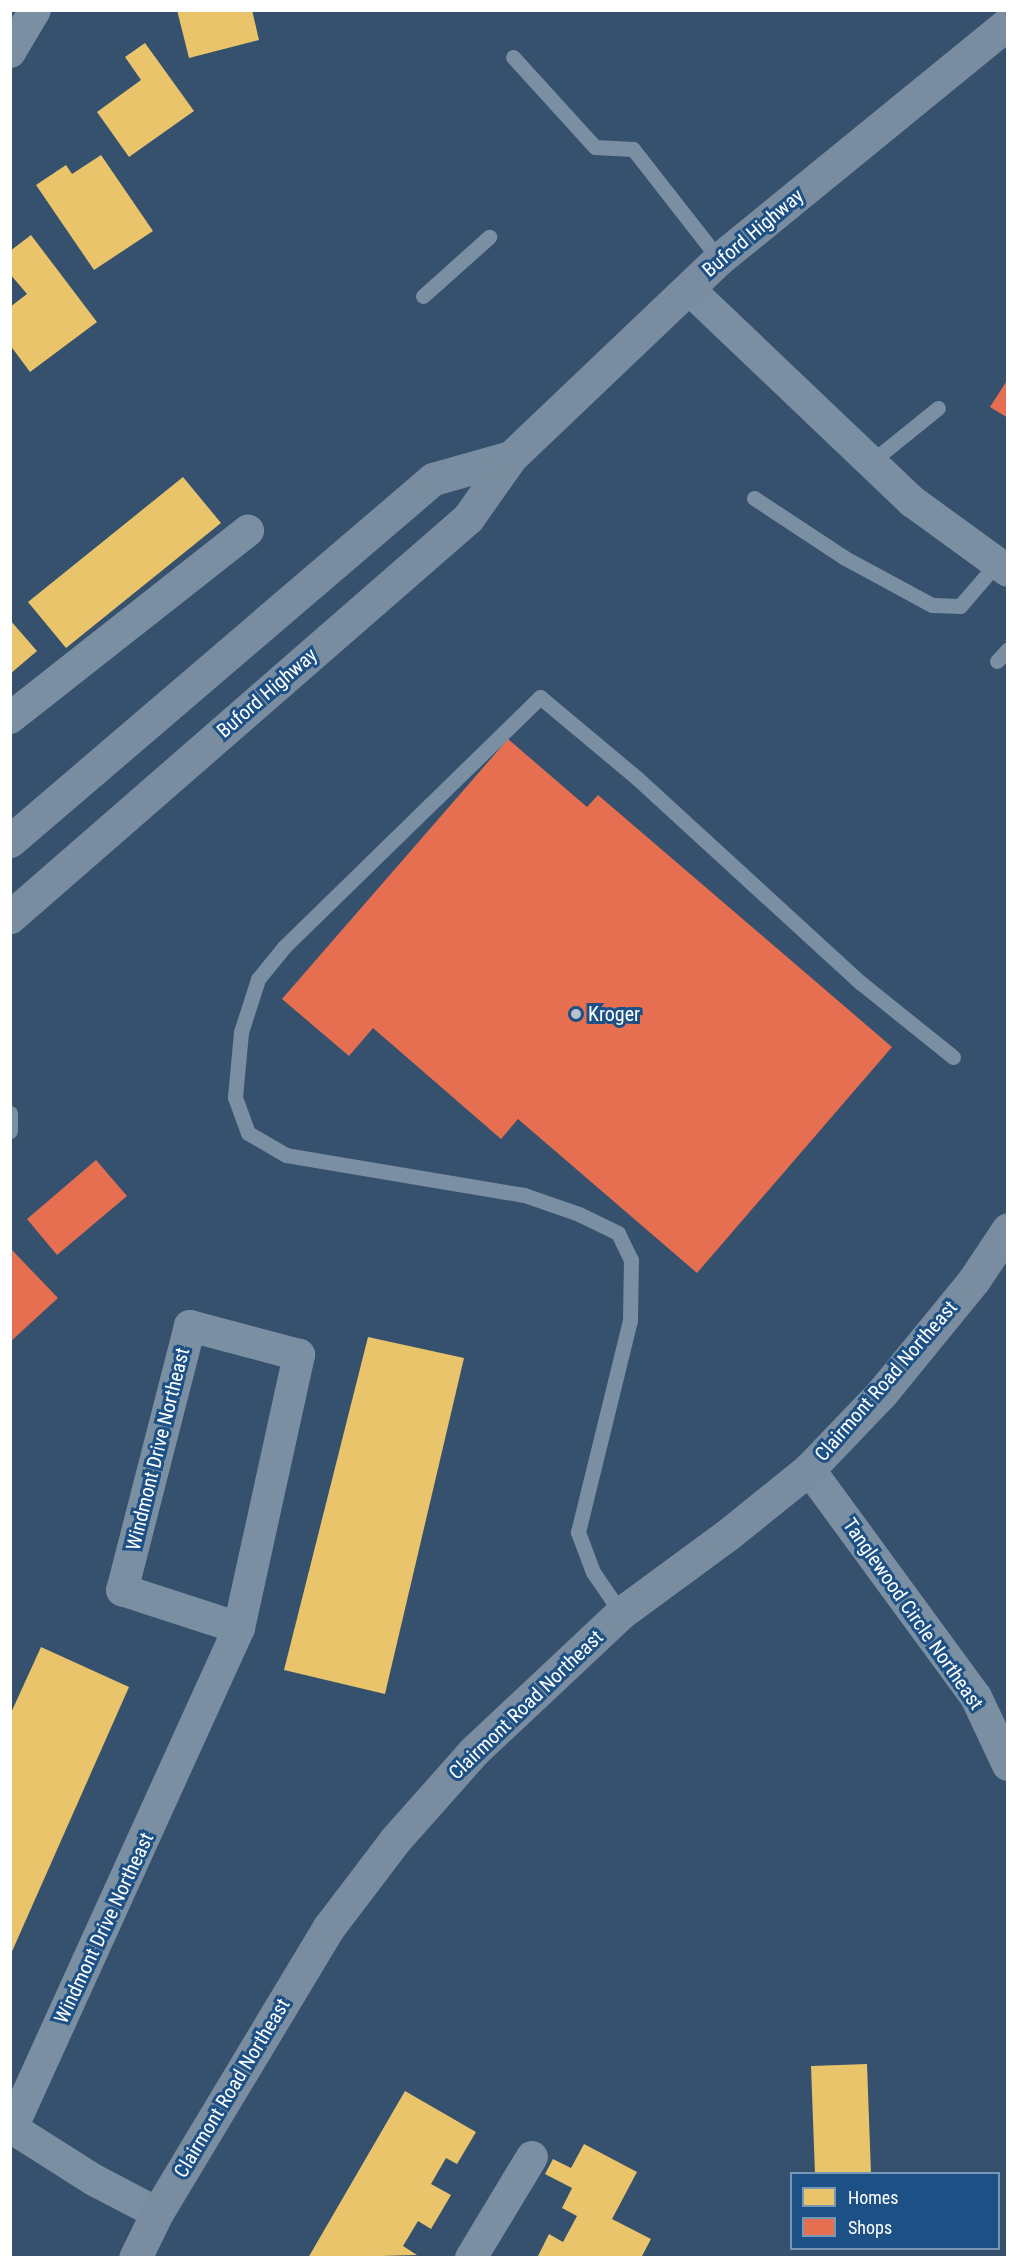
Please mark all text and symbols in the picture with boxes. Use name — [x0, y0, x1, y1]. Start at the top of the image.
street label: Buford Highway — [698, 184, 808, 282]
street label: Buford Highway — [212, 643, 322, 743]
place label: Kroger — [588, 1002, 640, 1026]
marker: Kroger — [569, 1007, 583, 1021]
street label: Clairmont Road Northeast — [810, 1296, 962, 1466]
street label: Windmont Drive Northeast — [121, 1345, 195, 1553]
street label: Tanglewood Circle Northeast — [838, 1514, 988, 1714]
street label: Clairmont Road Northeast — [444, 1625, 608, 1785]
street label: Windmont Drive Northeast — [49, 1829, 159, 2027]
street label: Clairmont Road Northeast — [169, 1994, 295, 2182]
legend — [790, 2172, 1000, 2250]
text: Homes — [848, 2187, 898, 2208]
text: Shops — [848, 2217, 892, 2238]

